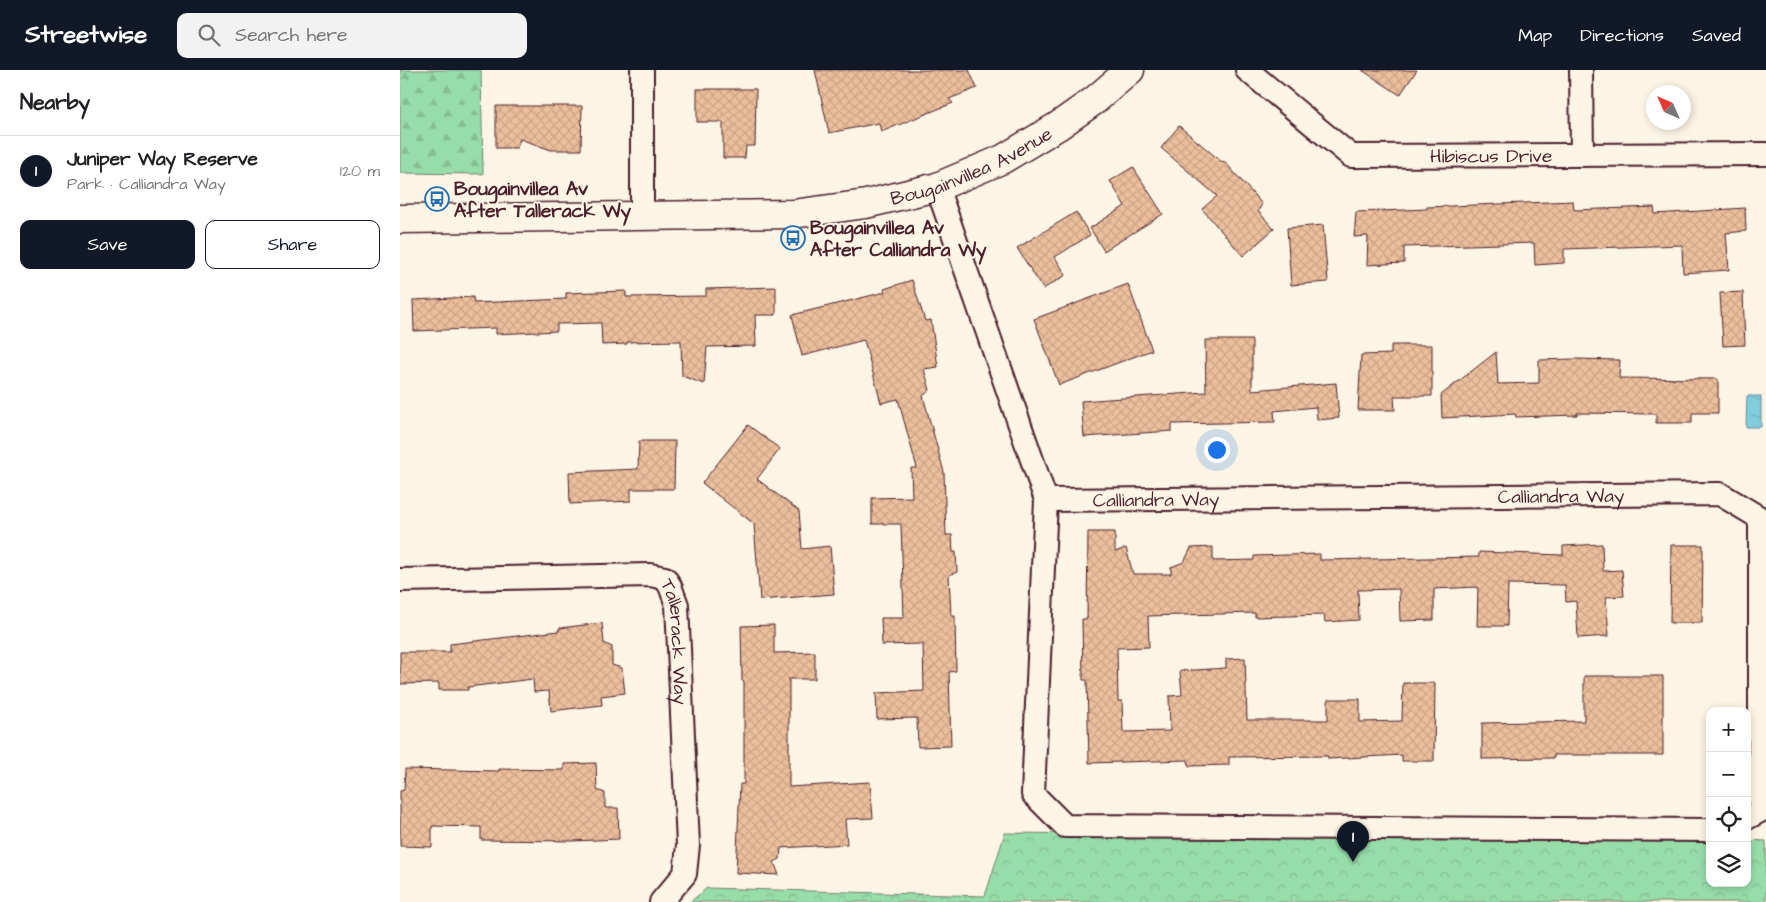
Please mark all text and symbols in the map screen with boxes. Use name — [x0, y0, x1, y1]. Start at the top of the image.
search box — [177, 13, 527, 58]
text: Streetwise — [25, 18, 147, 52]
icon: search — [195, 21, 223, 49]
text: Search here — [235, 22, 347, 49]
text: Map — [1518, 23, 1552, 48]
text: Directions — [1580, 23, 1664, 48]
text: Saved — [1692, 23, 1741, 48]
north arrow — [1646, 85, 1691, 130]
text: Nearby — [20, 88, 90, 117]
street label: Bougainvillea Avenue — [888, 121, 1057, 213]
street label: Hibiscus Drive — [1430, 143, 1552, 171]
text: Juniper Way Reserve — [67, 146, 258, 173]
text: 1 — [35, 160, 37, 182]
text: 120 m — [340, 160, 380, 182]
text: Park · Calliandra Way — [67, 173, 226, 195]
place label: Bougainvillea Av After Tallerack Wy — [454, 176, 632, 226]
bus stop icon: Bougainvillea Av After Tallerack Wy — [424, 186, 450, 212]
place label: Bougainvillea Av After Calliandra Wy — [810, 215, 987, 265]
button: Save — [20, 220, 195, 269]
button: Share — [205, 220, 380, 269]
bus stop icon: Bougainvillea Av After Calliandra Wy — [780, 225, 806, 251]
your location — [1204, 437, 1230, 463]
street label: Calliandra Way — [1498, 483, 1625, 511]
street label: Calliandra Way — [1093, 486, 1220, 515]
street label: Tallerack Way — [653, 573, 694, 706]
map controls — [1706, 707, 1751, 887]
button: + — [1706, 707, 1751, 752]
button: − — [1706, 752, 1751, 797]
button: locate — [1706, 797, 1751, 842]
pin: 1 — [1337, 821, 1369, 862]
button: layers — [1706, 842, 1751, 887]

